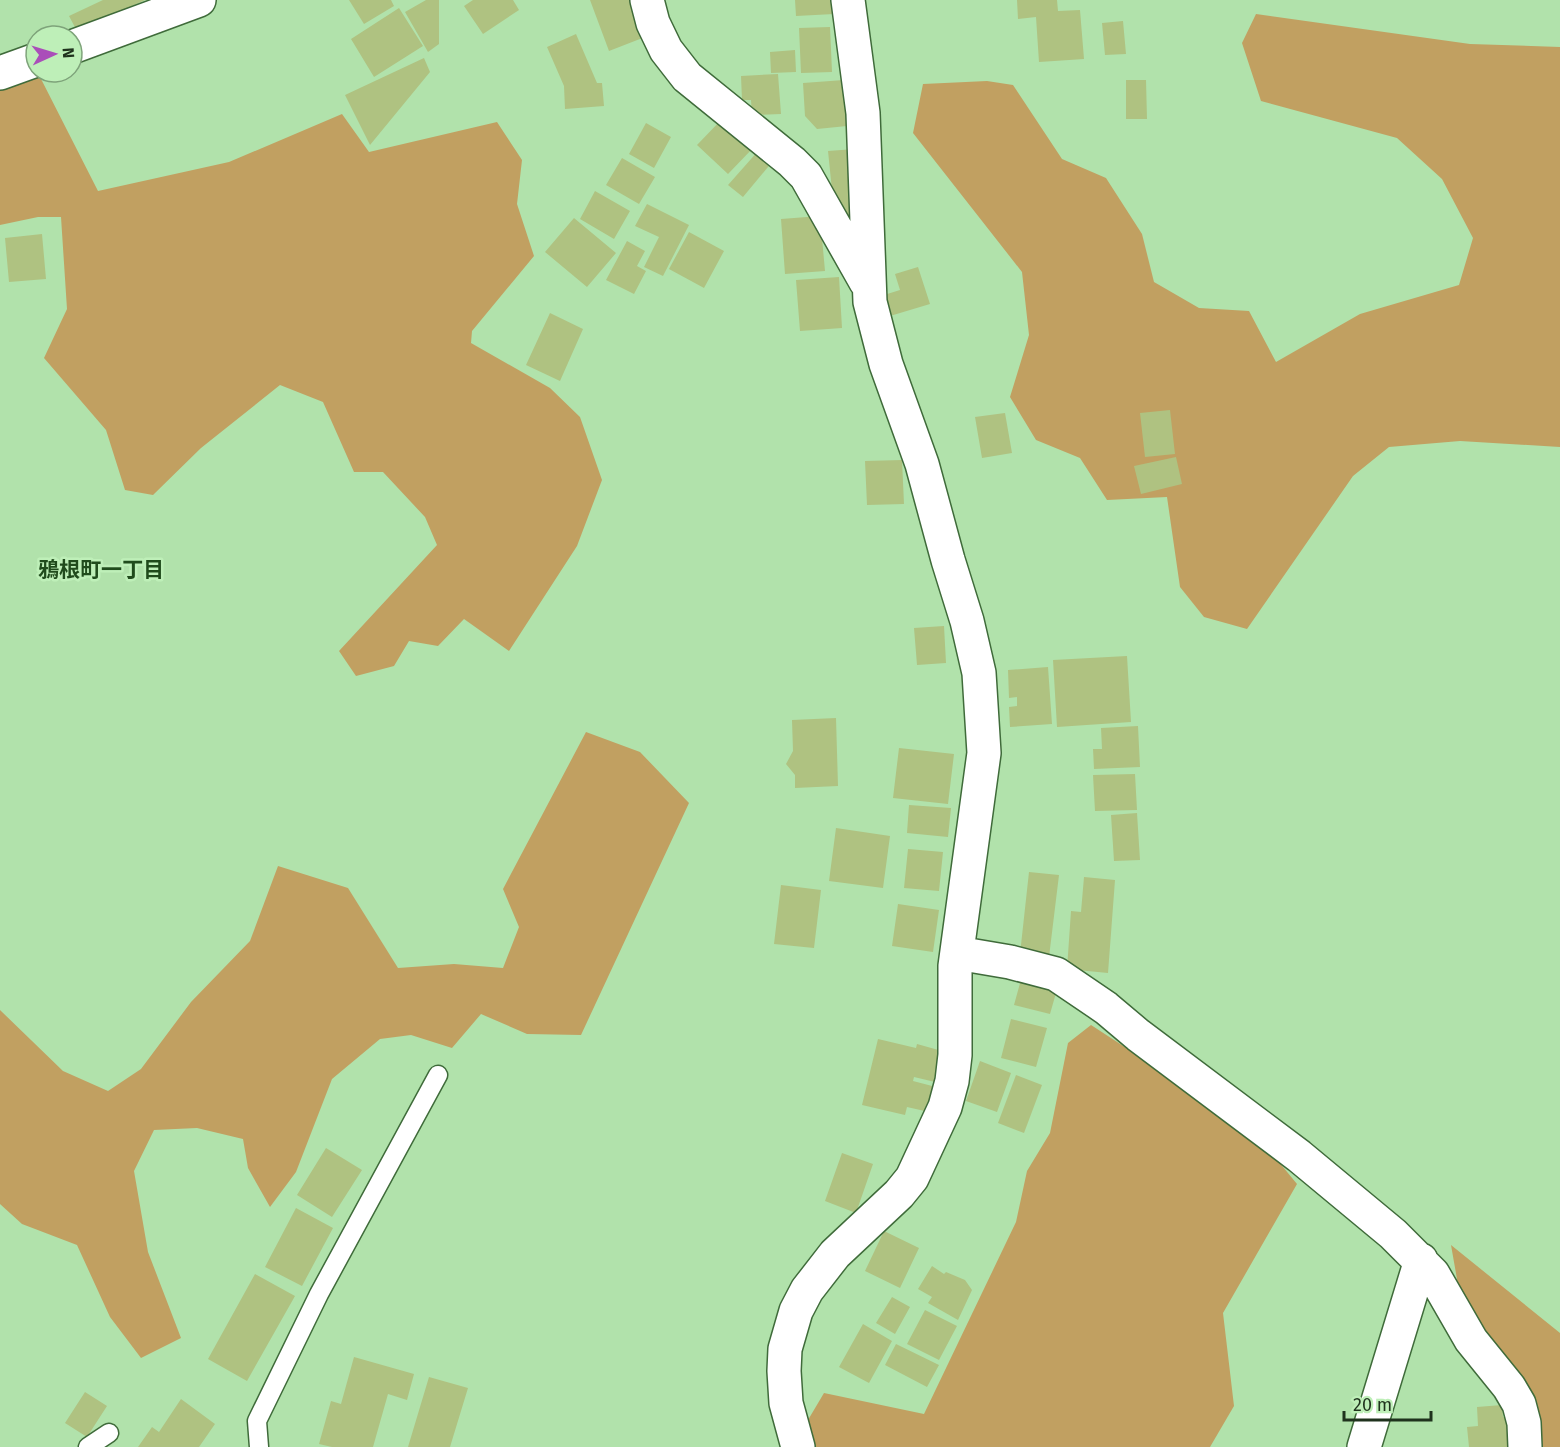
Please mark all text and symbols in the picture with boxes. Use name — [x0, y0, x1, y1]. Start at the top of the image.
north arrow — [24, 24, 84, 84]
text: N — [59, 47, 78, 59]
district label: 鴉根町一丁目 — [38, 557, 164, 583]
scale bar — [1344, 1384, 1431, 1422]
text: 20 m — [1353, 1394, 1392, 1416]

